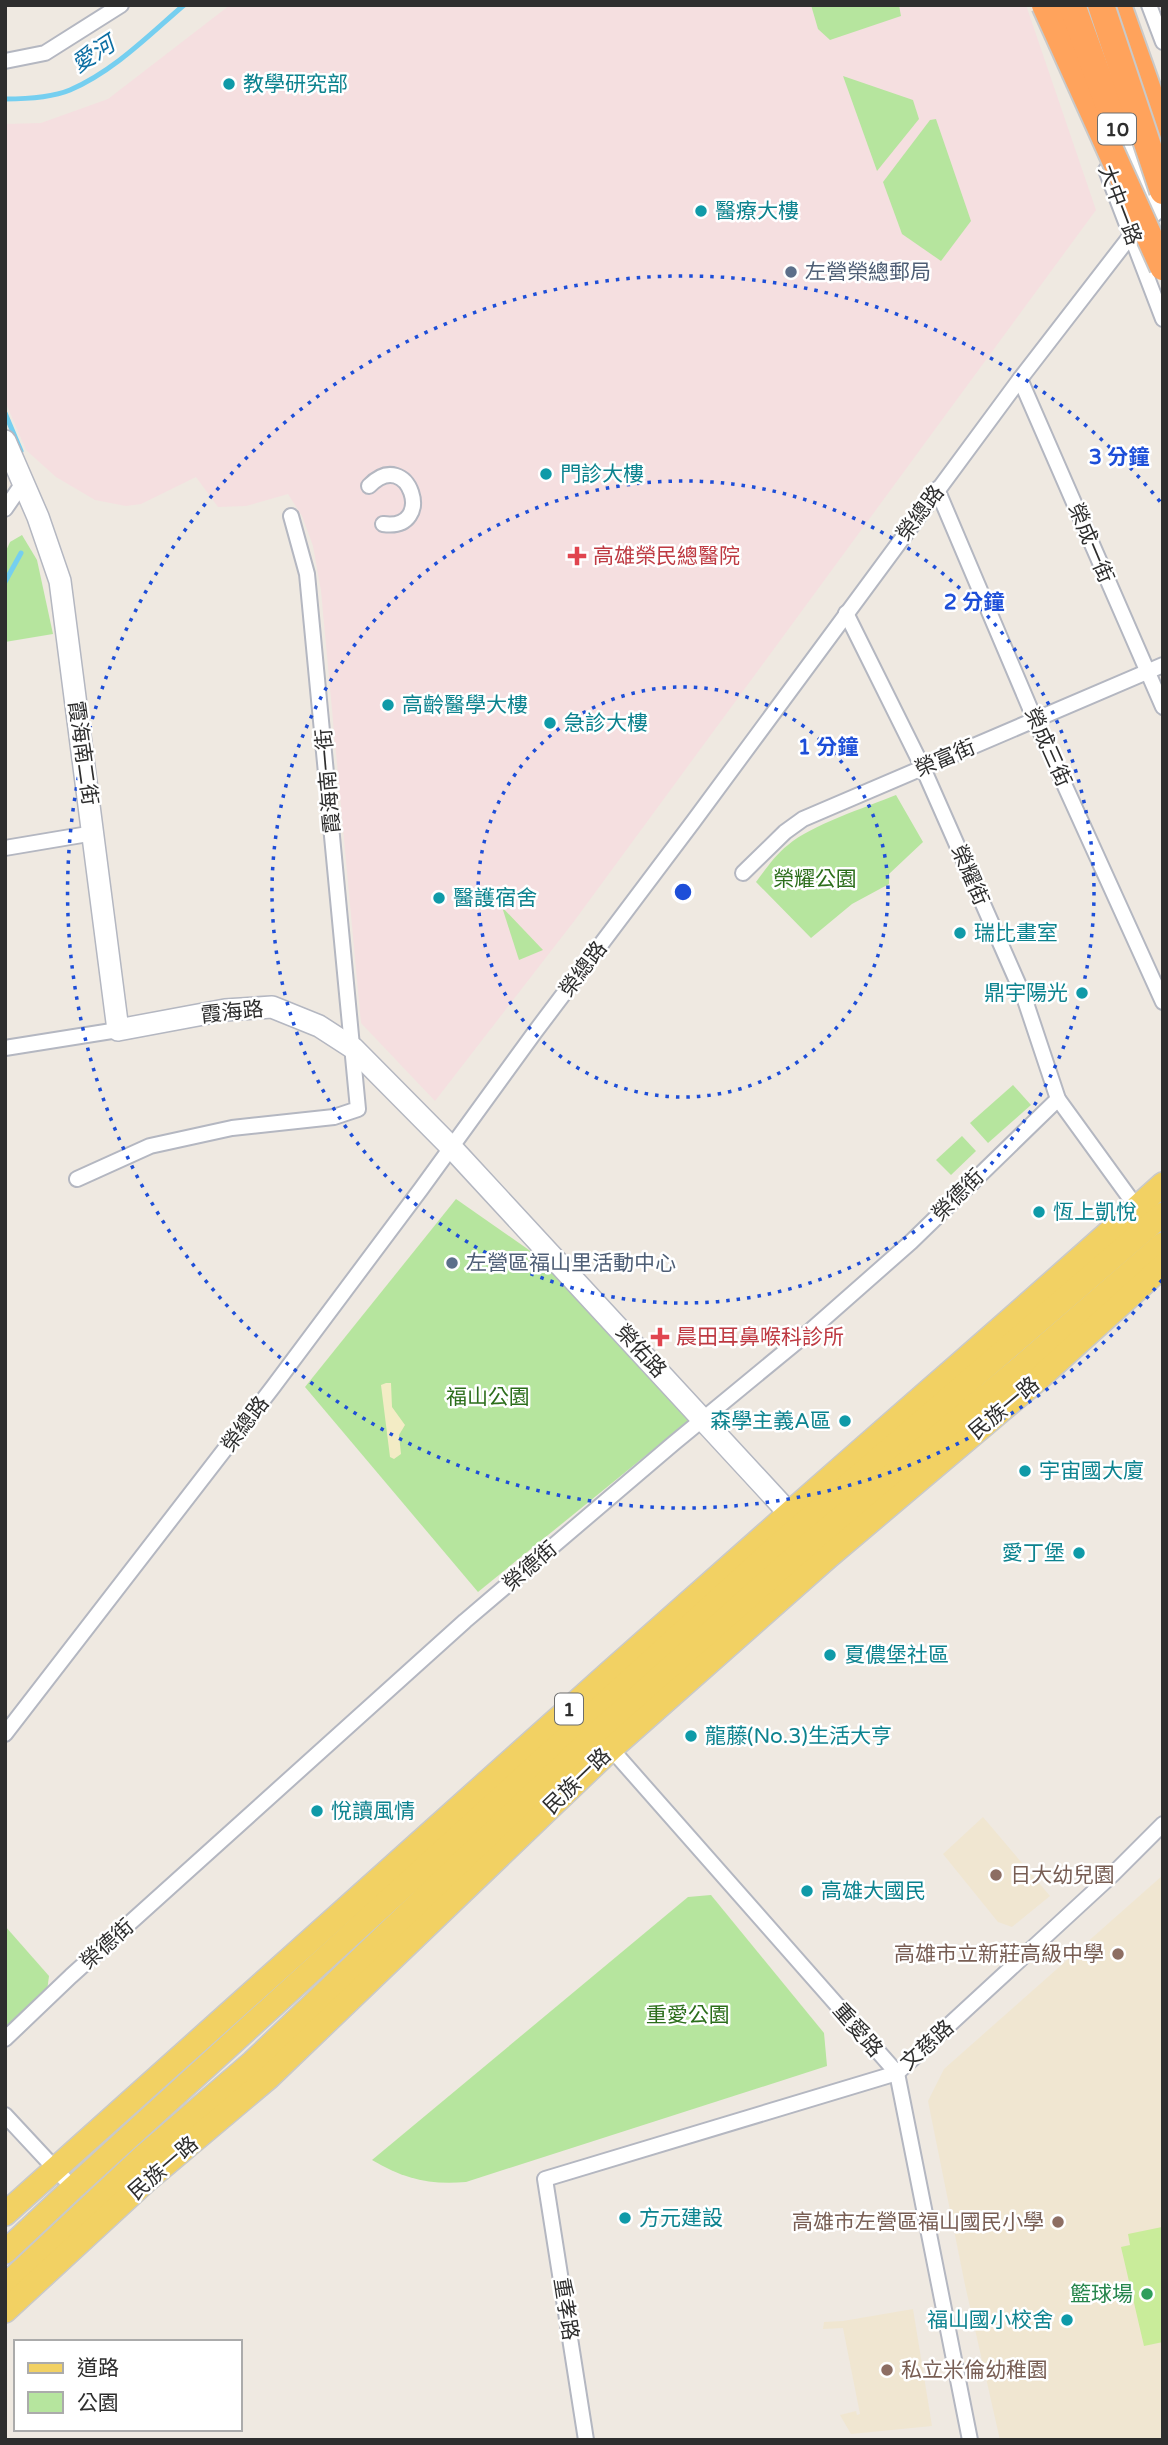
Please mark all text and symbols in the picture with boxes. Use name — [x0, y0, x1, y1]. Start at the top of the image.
water label: 愛河 — [67, 28, 124, 79]
place label: 教學研究部 — [243, 72, 348, 97]
marker: 教學研究部 — [221, 76, 237, 92]
road number: 10 — [1098, 113, 1136, 144]
street label: 大中一路 — [1093, 161, 1146, 249]
place label: 醫療大樓 — [715, 199, 799, 224]
marker: 醫療大樓 — [693, 203, 709, 219]
place label: 左營榮總郵局 — [805, 260, 931, 285]
marker: 左營榮總郵局 — [783, 264, 799, 280]
text: 3 分鐘 — [1089, 445, 1149, 470]
place label: 門診大樓 — [560, 462, 644, 487]
marker: 門診大樓 — [538, 466, 554, 482]
street label: 榮總路 — [891, 481, 949, 546]
street label: 榮成一街 — [1063, 500, 1118, 587]
place label: 高雄榮民總醫院 — [593, 544, 740, 569]
marker: 高雄榮民總醫院 — [567, 546, 587, 566]
text: 2 分鐘 — [944, 590, 1004, 615]
place label: 高齡醫學大樓 — [402, 693, 528, 718]
marker: 高齡醫學大樓 — [380, 697, 396, 713]
street label: 霞海南二街 — [63, 699, 102, 807]
street label: 榮成三街 — [1019, 704, 1076, 791]
place label: 急診大樓 — [564, 711, 648, 736]
marker: 急診大樓 — [542, 715, 558, 731]
street label: 霞海南一街 — [311, 728, 346, 834]
text: 1 分鐘 — [798, 735, 858, 760]
street label: 榮富街 — [911, 735, 979, 782]
street label: 榮耀街 — [946, 841, 993, 909]
park label: 榮耀公園 — [773, 867, 857, 892]
centre of rings — [671, 880, 695, 904]
place label: 醫護宿舍 — [453, 886, 537, 911]
marker: 醫護宿舍 — [431, 890, 447, 906]
place label: 瑞比畫室 — [974, 921, 1058, 946]
marker: 瑞比畫室 — [952, 925, 968, 941]
street label: 榮總路 — [554, 937, 612, 1002]
place label: 鼎宇陽光 — [984, 981, 1068, 1006]
marker: 鼎宇陽光 — [1074, 985, 1090, 1001]
street label: 霞海路 — [199, 997, 265, 1028]
street label: 榮德街 — [927, 1164, 989, 1226]
place label: 恆上凱悅 — [1053, 1200, 1137, 1225]
marker: 恆上凱悅 — [1031, 1204, 1047, 1220]
place label: 左營區福山里活動中心 — [466, 1251, 676, 1276]
marker: 左營區福山里活動中心 — [444, 1255, 460, 1271]
street label: 榮佑路 — [610, 1320, 671, 1383]
place label: 晨田耳鼻喉科診所 — [676, 1325, 844, 1350]
marker: 晨田耳鼻喉科診所 — [650, 1327, 670, 1347]
street label: 民族一路 — [964, 1372, 1045, 1445]
park label: 福山公園 — [446, 1385, 530, 1410]
street label: 榮總路 — [216, 1392, 274, 1457]
place label: 森學主義A區 — [710, 1409, 831, 1434]
marker: 森學主義A區 — [837, 1413, 853, 1429]
place label: 宇宙國大廈 — [1039, 1459, 1144, 1484]
marker: 宇宙國大廈 — [1017, 1463, 1033, 1479]
street label: 榮德街 — [498, 1536, 562, 1596]
place label: 愛丁堡 — [1002, 1541, 1065, 1566]
marker: 愛丁堡 — [1071, 1545, 1087, 1561]
place label: 夏儂堡社區 — [844, 1643, 949, 1668]
marker: 夏儂堡社區 — [822, 1647, 838, 1663]
road number: 1 — [555, 1694, 583, 1724]
place label: 龍藤(No.3)生活大亨 — [705, 1724, 892, 1749]
marker: 龍藤(No.3)生活大亨 — [683, 1728, 699, 1744]
street label: 民族一路 — [538, 1743, 616, 1820]
place label: 悅讀風情 — [331, 1799, 415, 1824]
marker: 悅讀風情 — [309, 1803, 325, 1819]
place label: 日大幼兒園 — [1010, 1863, 1115, 1888]
marker: 日大幼兒園 — [988, 1867, 1004, 1883]
place label: 高雄大國民 — [821, 1879, 926, 1904]
marker: 高雄大國民 — [799, 1883, 815, 1899]
street label: 榮德街 — [76, 1914, 139, 1975]
place label: 高雄市立新莊高級中學 — [894, 1942, 1104, 1967]
marker: 高雄市立新莊高級中學 — [1110, 1946, 1126, 1962]
street label: 重愛路 — [828, 1998, 888, 2062]
park label: 重愛公園 — [646, 2003, 730, 2028]
street label: 文慈路 — [896, 2015, 959, 2076]
street label: 民族一路 — [123, 2131, 203, 2205]
place label: 方元建設 — [639, 2206, 723, 2231]
marker: 方元建設 — [617, 2210, 633, 2226]
place label: 高雄市左營區福山國民小學 — [792, 2210, 1044, 2235]
marker: 高雄市左營區福山國民小學 — [1050, 2214, 1066, 2230]
street label: 重孝路 — [548, 2276, 583, 2342]
place label: 籃球場 — [1070, 2282, 1133, 2307]
marker: 籃球場 — [1139, 2286, 1155, 2302]
place label: 福山國小校舍 — [927, 2308, 1053, 2333]
marker: 福山國小校舍 — [1059, 2312, 1075, 2328]
legend — [14, 2340, 242, 2431]
text: 道路 — [77, 2356, 119, 2381]
place label: 私立米倫幼稚園 — [901, 2358, 1048, 2383]
marker: 私立米倫幼稚園 — [879, 2362, 895, 2378]
text: 公園 — [77, 2391, 119, 2416]

